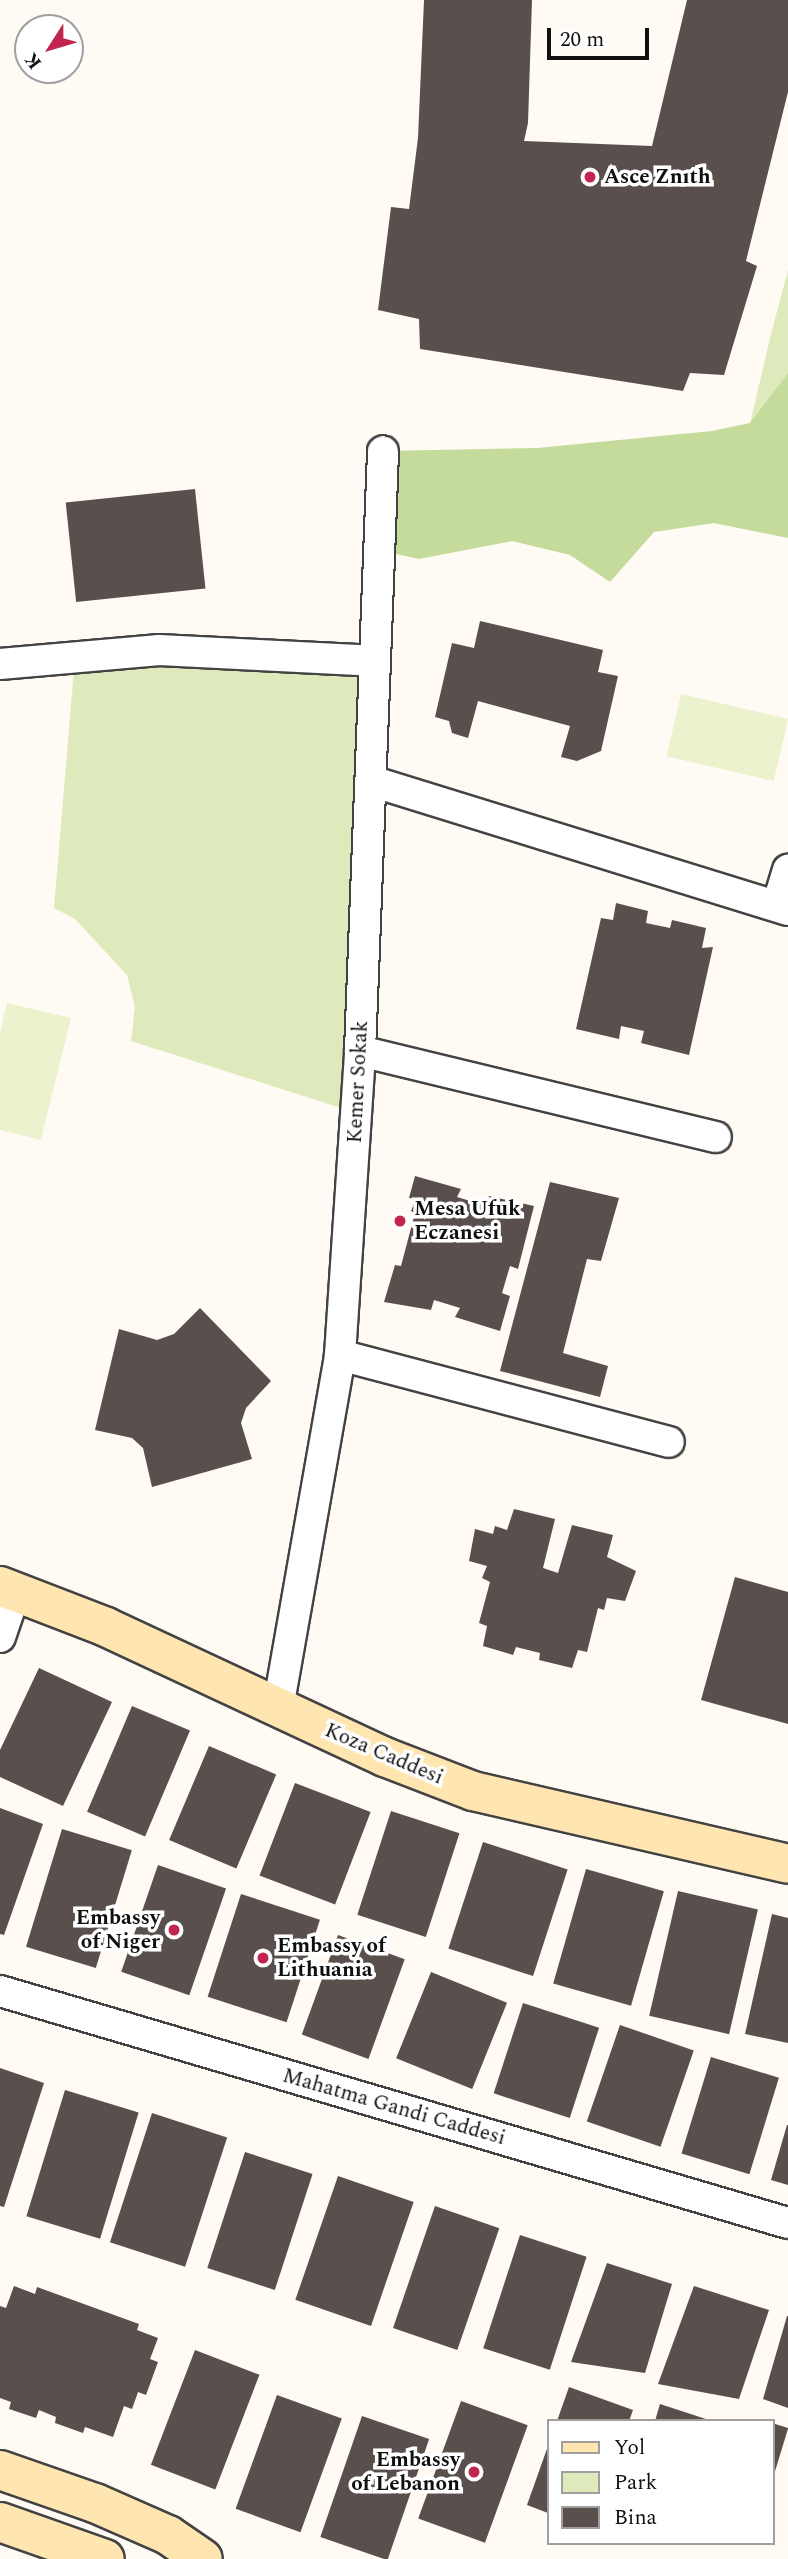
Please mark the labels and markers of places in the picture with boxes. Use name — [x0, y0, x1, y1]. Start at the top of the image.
place label: Asce Znıth — [604, 164, 711, 190]
marker: Asce Znıth — [582, 169, 598, 185]
place label: Mesa Ufuk Eczanesi — [414, 1196, 521, 1246]
marker: Mesa Ufuk Eczanesi — [392, 1213, 408, 1229]
place label: Embassy of Niger — [76, 1905, 160, 1955]
marker: Embassy of Niger — [166, 1922, 182, 1938]
place label: Embassy of Lithuania — [277, 1933, 386, 1983]
marker: Embassy of Lithuania — [255, 1950, 271, 1966]
place label: Embassy of Lebanon — [351, 2447, 460, 2497]
marker: Embassy of Lebanon — [466, 2464, 482, 2480]

